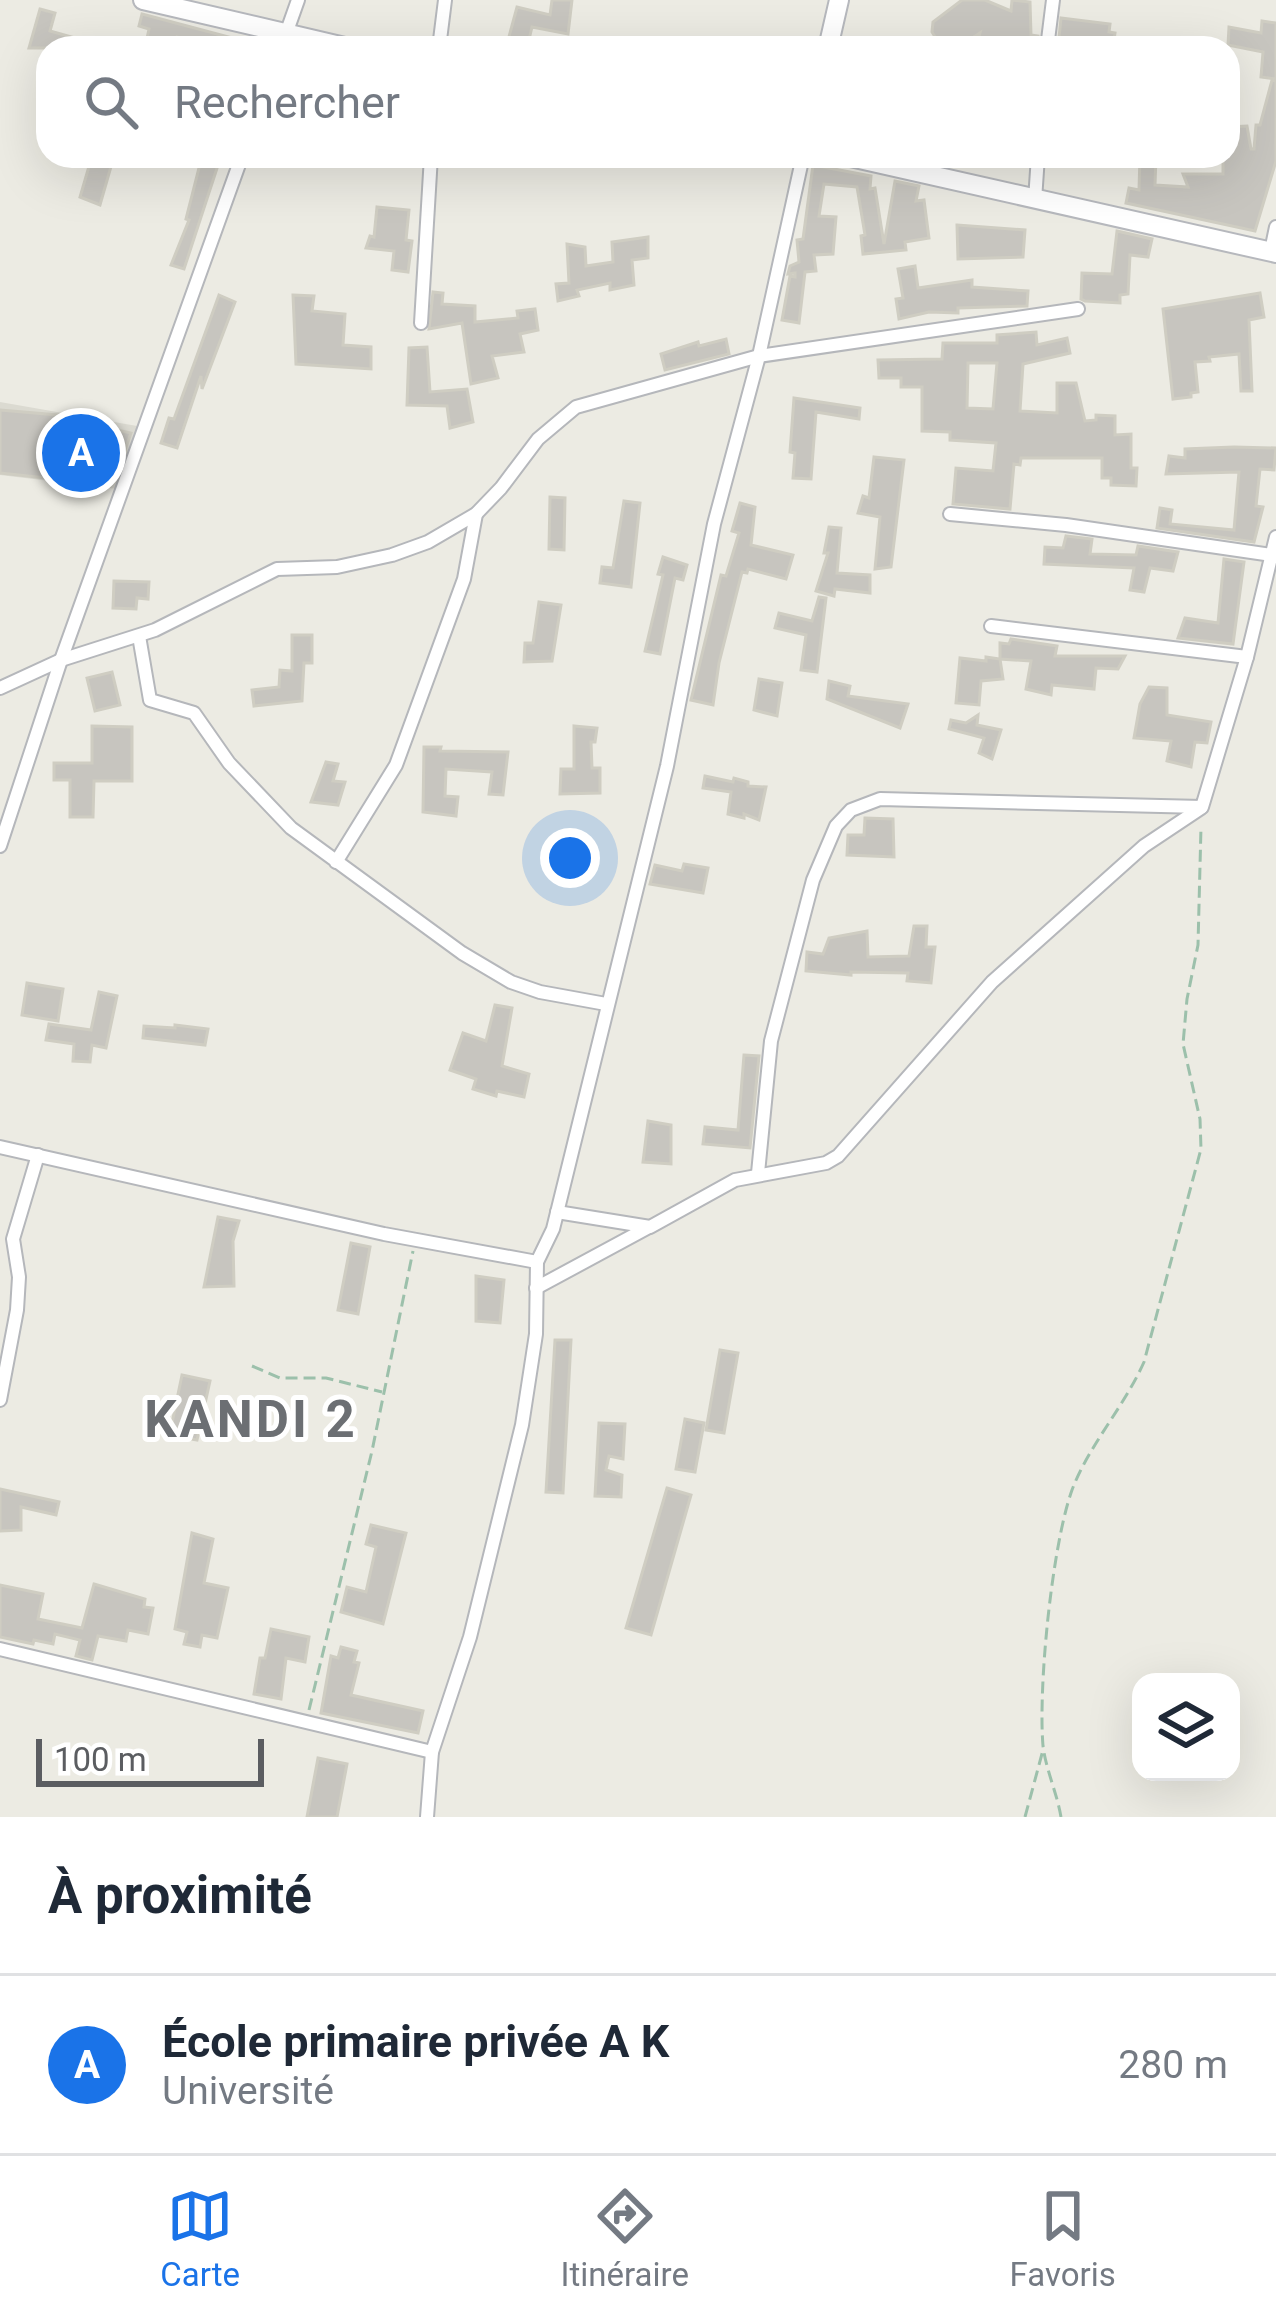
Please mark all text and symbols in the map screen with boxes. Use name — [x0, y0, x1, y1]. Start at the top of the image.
search box — [36, 36, 1240, 168]
icon: search — [78, 69, 144, 135]
text: Rechercher — [174, 76, 400, 129]
pin: A — [42, 408, 120, 498]
your location — [540, 828, 600, 888]
district label: KANDI 2 — [144, 1390, 358, 1449]
map controls — [1132, 1673, 1240, 1781]
button: layers — [1132, 1673, 1240, 1781]
scale bar — [36, 1733, 264, 1786]
text: 100 m — [54, 1740, 147, 1779]
text: À proximité — [48, 1866, 312, 1925]
text: École primaire privée A K — [162, 2015, 669, 2068]
text: A — [74, 2042, 100, 2088]
text: 280 m — [1118, 2042, 1228, 2088]
text: Université — [162, 2068, 334, 2114]
tab: Carte — [160, 2183, 240, 2294]
tab: Itinéraire — [561, 2183, 689, 2294]
tab: Favoris — [1010, 2183, 1116, 2294]

